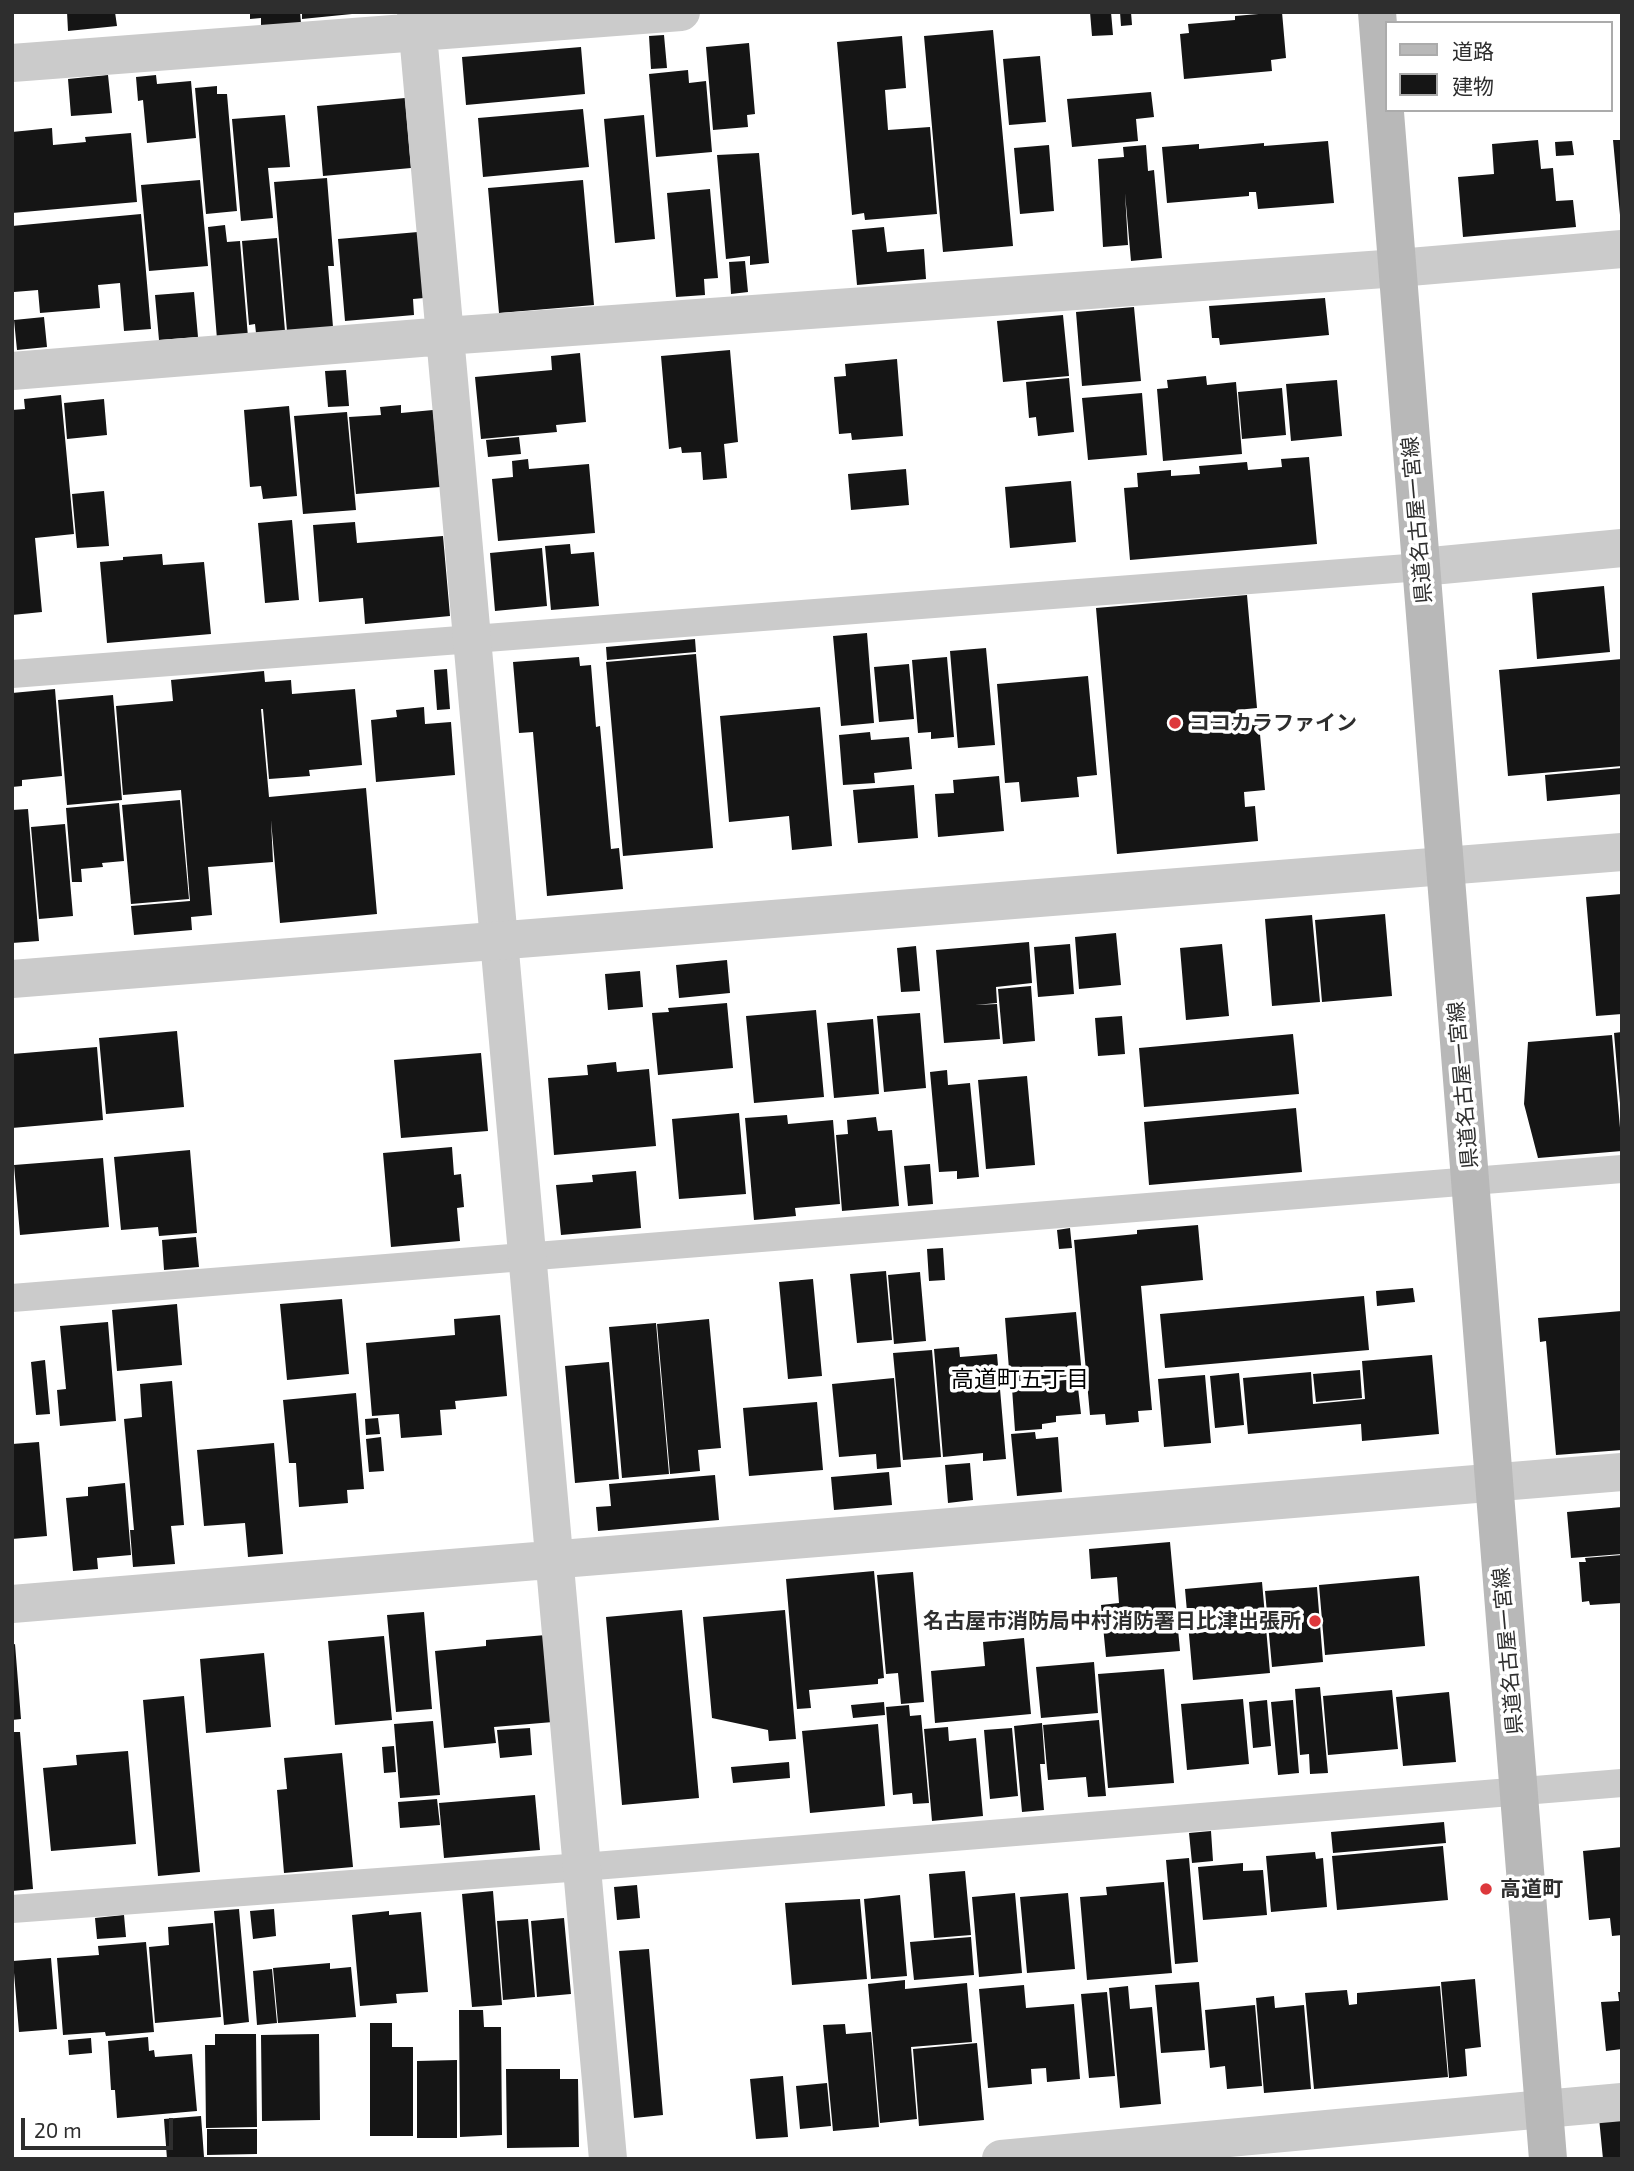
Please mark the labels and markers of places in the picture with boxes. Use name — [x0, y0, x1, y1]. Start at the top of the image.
place label: ココカラファイン — [1189, 710, 1357, 736]
marker: ココカラファイン — [1167, 715, 1183, 731]
place label: 名古屋市消防局中村消防署日比津出張所 — [923, 1608, 1301, 1634]
marker: 名古屋市消防局中村消防署日比津出張所 — [1307, 1613, 1323, 1629]
place label: 高道町 — [1500, 1876, 1563, 1902]
marker: 高道町 — [1478, 1881, 1494, 1897]

